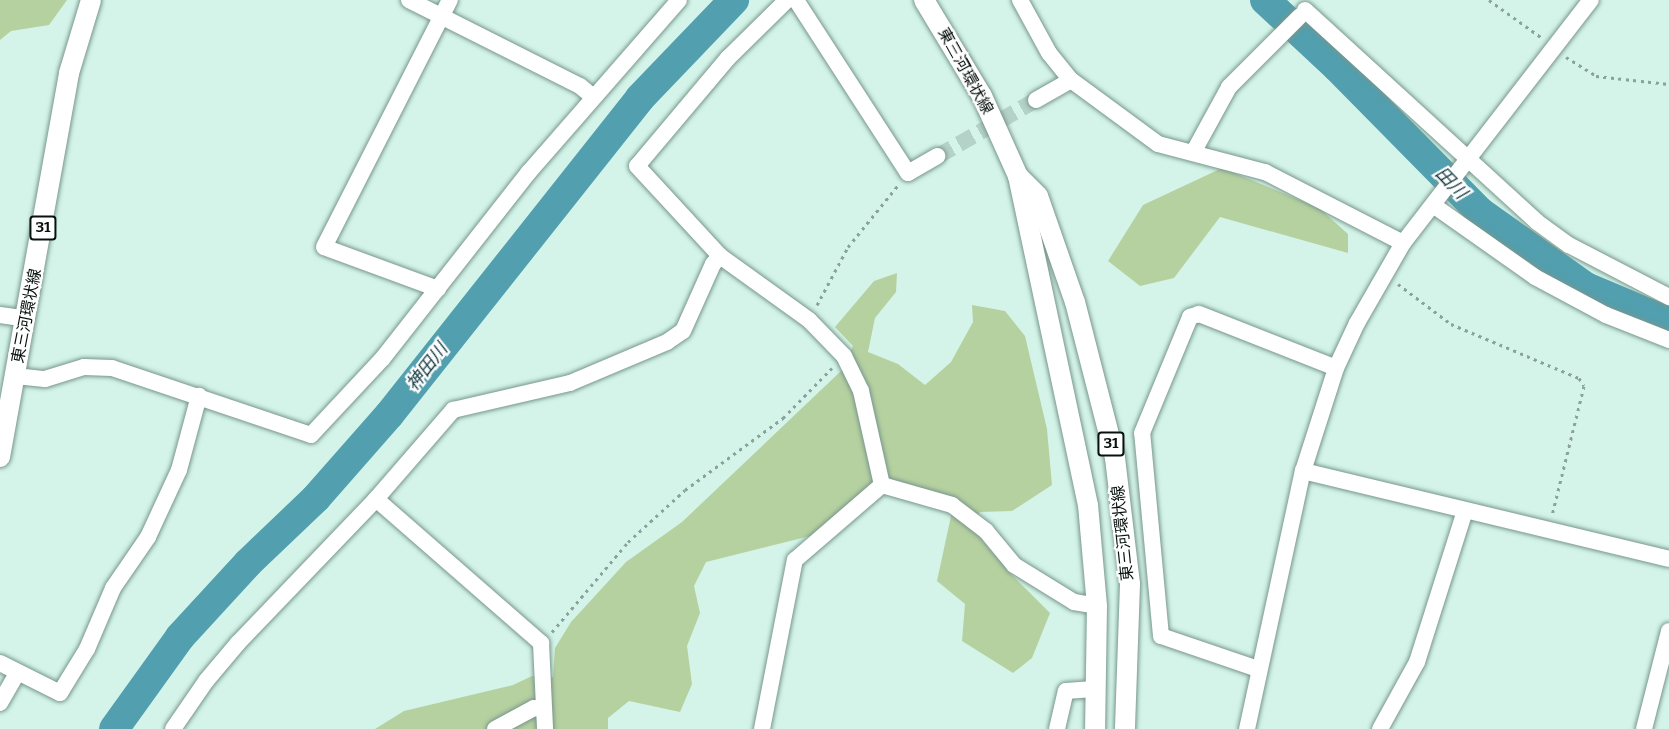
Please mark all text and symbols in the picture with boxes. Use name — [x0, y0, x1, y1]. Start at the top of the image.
street label: 東三河環状線 — [933, 24, 997, 118]
water label: 田川 — [1431, 163, 1471, 203]
road number: 31 — [28, 216, 58, 240]
street label: 東三河環状線 — [8, 267, 46, 365]
water label: 神田川 — [402, 339, 452, 395]
road number: 31 — [1096, 432, 1126, 456]
street label: 東三河環状線 — [1108, 484, 1138, 582]

